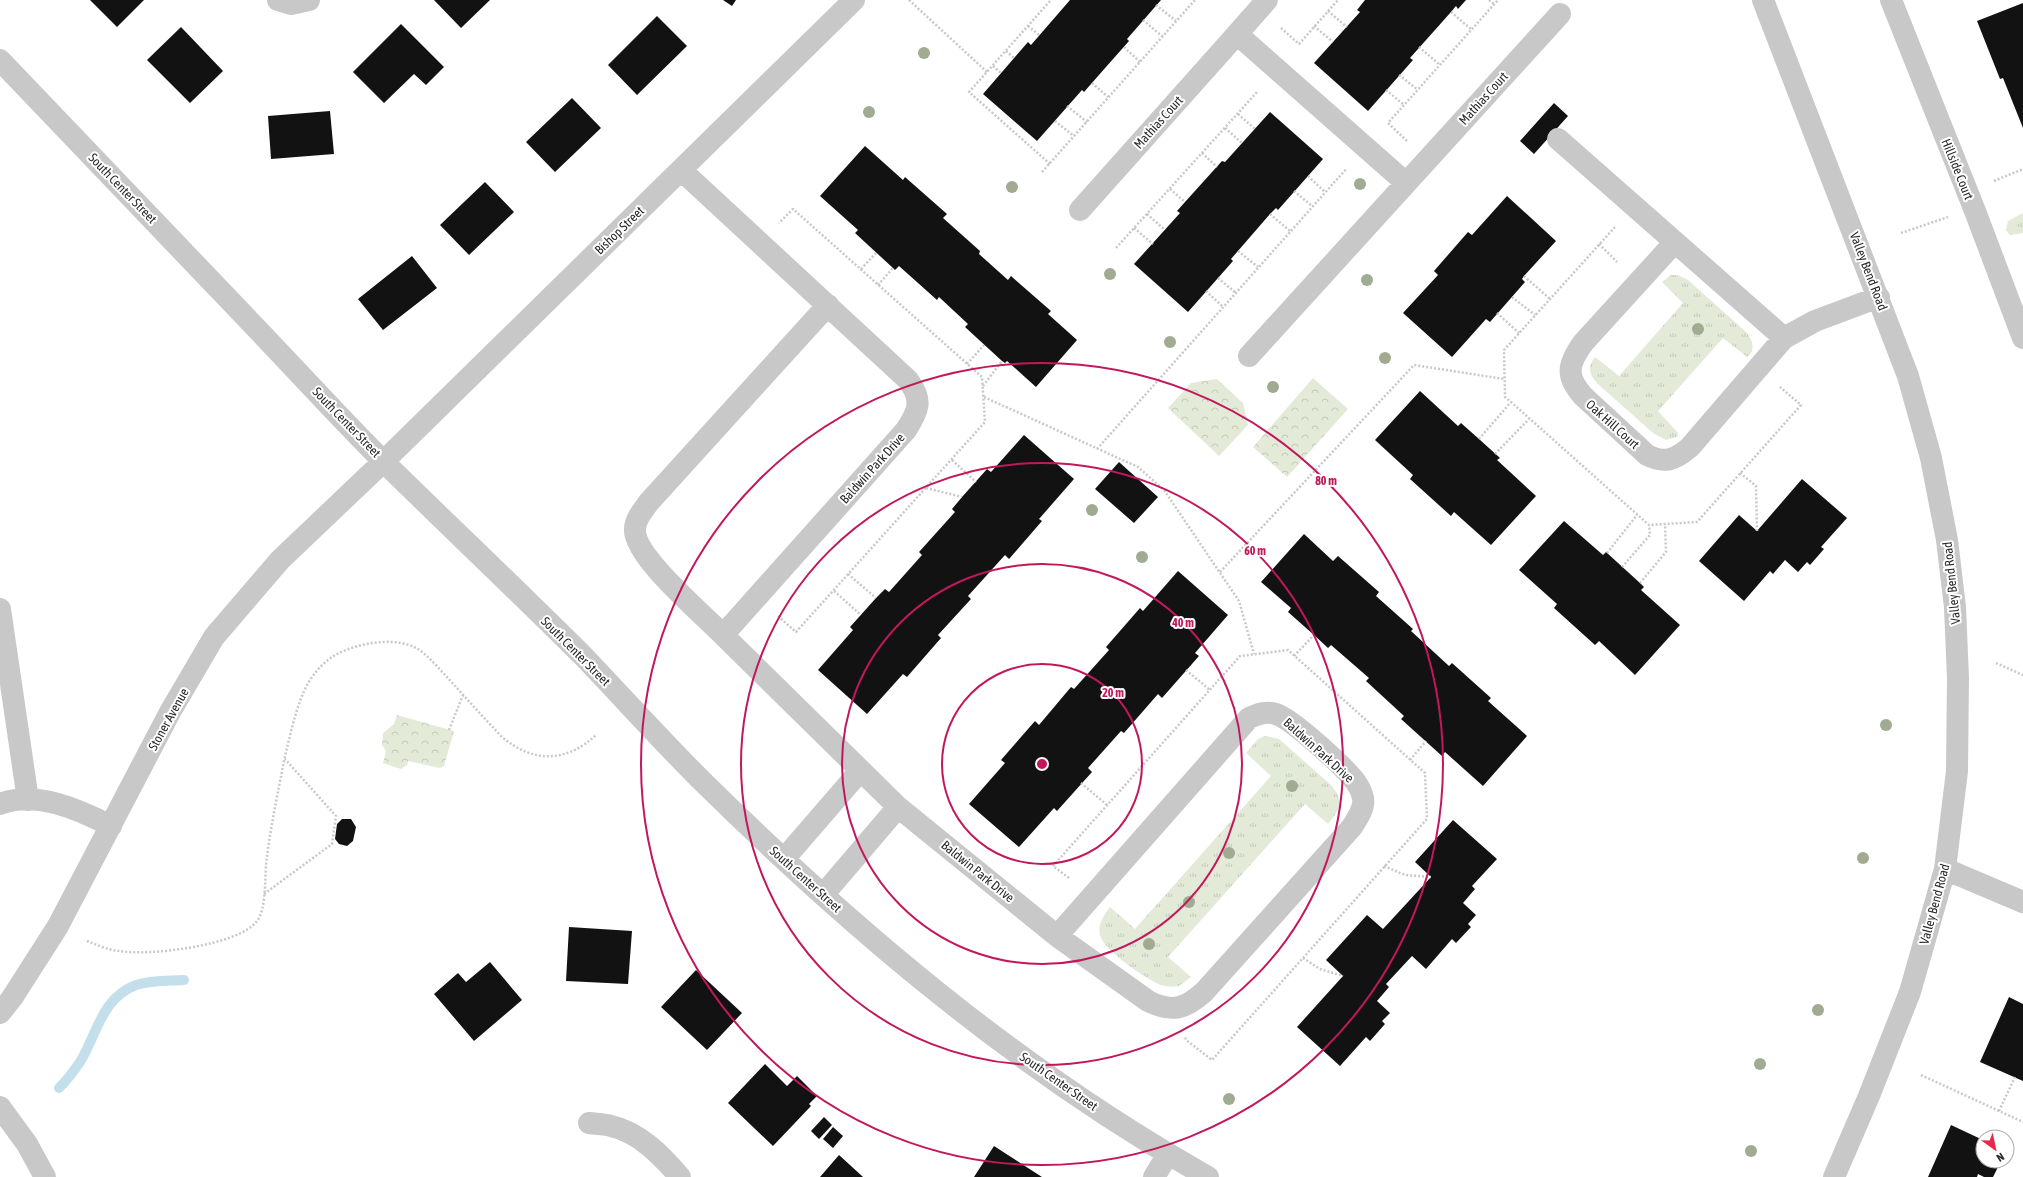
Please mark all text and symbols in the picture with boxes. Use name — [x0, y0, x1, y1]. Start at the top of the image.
street label: Mathias Court — [1456, 69, 1511, 128]
street label: Mathias Court — [1131, 93, 1186, 152]
street label: Hillside Court — [1938, 136, 1977, 202]
street label: South Center Street — [86, 150, 160, 227]
street label: Bishop Street — [592, 203, 647, 258]
street label: Valley Bend Road — [1847, 230, 1890, 313]
street label: South Center Street — [310, 384, 384, 461]
street label: Oak Hill Court — [1583, 397, 1642, 452]
street label: Baldwin Park Drive — [837, 430, 908, 507]
text: 80 m — [1315, 474, 1337, 488]
street label: Valley Bend Road — [1940, 541, 1963, 625]
text: 60 m — [1244, 544, 1266, 558]
street label: South Center Street — [538, 614, 613, 689]
text: 40 m — [1171, 616, 1194, 630]
street label: Stoner Avenue — [145, 685, 192, 753]
text: 20 m — [1102, 686, 1124, 700]
street label: Baldwin Park Drive — [1280, 715, 1357, 786]
centre of rings — [1035, 757, 1049, 771]
street label: Baldwin Park Drive — [938, 837, 1017, 905]
street label: South Center Street — [767, 843, 845, 916]
street label: Valley Bend Road — [1917, 862, 1952, 946]
street label: South Center Street — [1017, 1049, 1101, 1114]
north arrow — [1975, 1129, 2015, 1169]
text: N — [1994, 1151, 2006, 1164]

